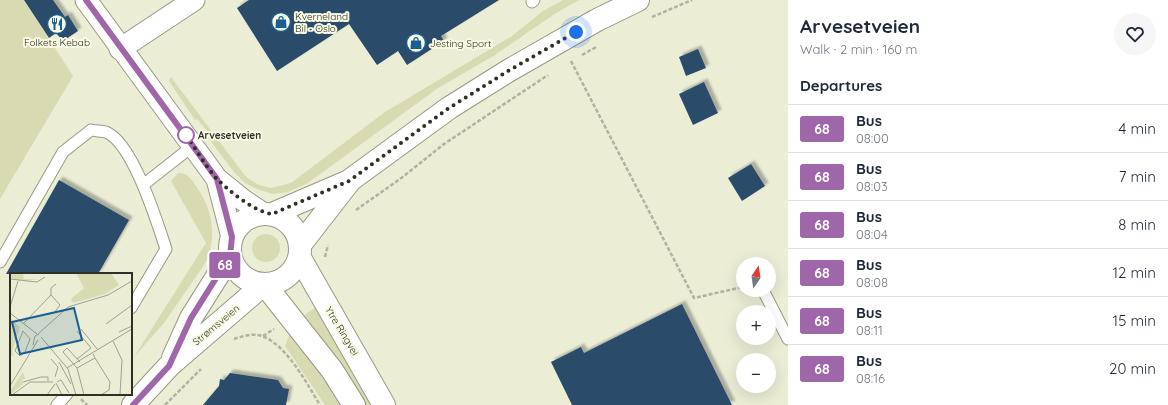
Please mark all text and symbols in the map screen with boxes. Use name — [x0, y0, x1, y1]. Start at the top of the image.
place label: Kverneland Bil - Oslo — [295, 10, 348, 35]
shop icon: Kverneland Bil - Oslo — [270, 11, 292, 33]
restaurant icon: Folkets Kebab — [46, 13, 68, 35]
button: heart — [1114, 13, 1156, 55]
text: Arvesetveien — [800, 14, 920, 38]
your location — [566, 22, 586, 42]
shop icon: Jesting Sport — [405, 32, 427, 54]
place label: Folkets Kebab — [24, 36, 90, 49]
place label: Jesting Sport — [430, 37, 492, 50]
text: Walk · 2 min · 160 m — [800, 41, 917, 57]
text: Departures — [800, 76, 882, 95]
text: Bus — [856, 111, 882, 130]
text: 4 min — [1118, 119, 1156, 138]
text: 68 — [814, 120, 830, 138]
marker: Arvesetveien — [177, 126, 195, 144]
place label: Arvesetveien — [198, 129, 261, 142]
text: 08:00 — [856, 130, 889, 146]
text: Bus — [856, 159, 882, 178]
text: 7 min — [1119, 167, 1156, 186]
text: 68 — [814, 168, 830, 186]
text: 08:03 — [856, 178, 888, 194]
text: Bus — [856, 207, 882, 226]
text: 8 min — [1118, 215, 1156, 234]
text: 68 — [814, 216, 830, 234]
text: 08:04 — [856, 226, 888, 242]
line badge: 68 — [207, 252, 243, 278]
text: Bus — [856, 255, 882, 274]
text: 68 — [217, 256, 233, 274]
north arrow — [736, 257, 776, 297]
map controls — [736, 257, 776, 393]
text: 12 min — [1112, 263, 1156, 282]
text: 68 — [814, 264, 830, 282]
inset map — [10, 273, 132, 395]
text: 08:08 — [856, 274, 888, 290]
street label: Strømsveien — [190, 302, 242, 348]
text: Bus — [856, 303, 882, 322]
street label: Ytre Ringvei — [322, 304, 362, 358]
button: + — [736, 305, 776, 345]
text: 15 min — [1113, 311, 1156, 330]
text: 68 — [814, 312, 830, 330]
text: 08:11 — [856, 322, 883, 338]
text: Bus — [856, 351, 882, 370]
button: − — [736, 353, 776, 393]
text: 20 min — [1109, 359, 1156, 378]
text: 68 — [814, 360, 830, 378]
text: 08:16 — [856, 370, 885, 386]

